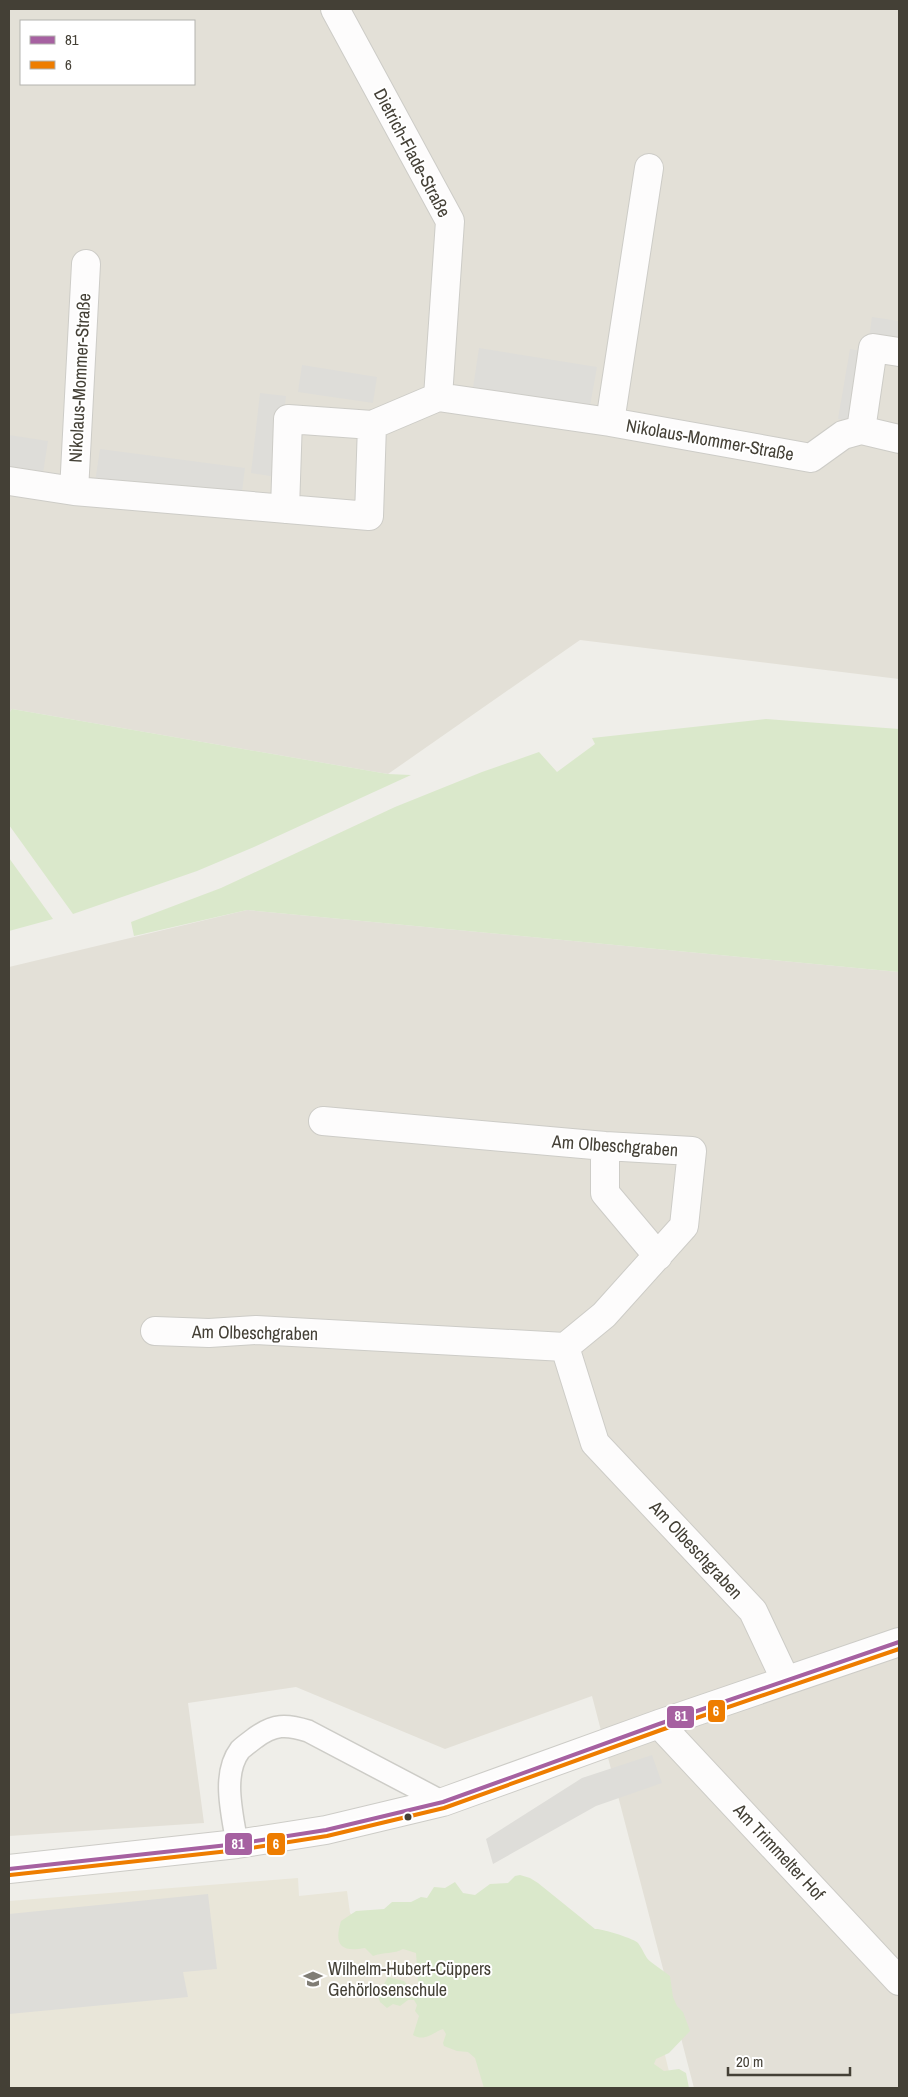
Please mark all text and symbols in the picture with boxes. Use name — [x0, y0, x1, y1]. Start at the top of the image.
legend — [20, 20, 195, 85]
text: 81 — [65, 29, 79, 50]
text: 6 — [65, 54, 72, 75]
street label: Dietrich-Flade-Straße — [368, 84, 457, 222]
street label: Nikolaus-Mommer-Straße — [63, 293, 96, 463]
street label: Nikolaus-Mommer-Straße — [624, 412, 796, 467]
street label: Am Olbeschgraben — [550, 1129, 679, 1162]
street label: Am Olbeschgraben — [191, 1319, 318, 1346]
street label: Am Olbeschgraben — [643, 1494, 749, 1604]
line badge: 6 — [707, 1699, 726, 1723]
text: 6 — [713, 1702, 719, 1720]
line badge: 81 — [666, 1705, 695, 1729]
text: 81 — [675, 1707, 688, 1725]
street label: Am Trimmelter Hof — [727, 1797, 831, 1906]
unlabelled marker — [403, 1812, 413, 1822]
line badge: 81 — [224, 1832, 253, 1856]
line badge: 6 — [266, 1832, 286, 1856]
text: 81 — [232, 1835, 245, 1853]
text: 6 — [273, 1835, 279, 1853]
place label: Wilhelm-Hubert-Cüppers Gehörlosenschule — [328, 1956, 491, 2002]
school or university icon: Wilhelm-Hubert-Cüppers Gehörlosenschule — [302, 1968, 324, 1990]
scale bar — [728, 2044, 850, 2076]
text: 20 m — [736, 2051, 763, 2072]

